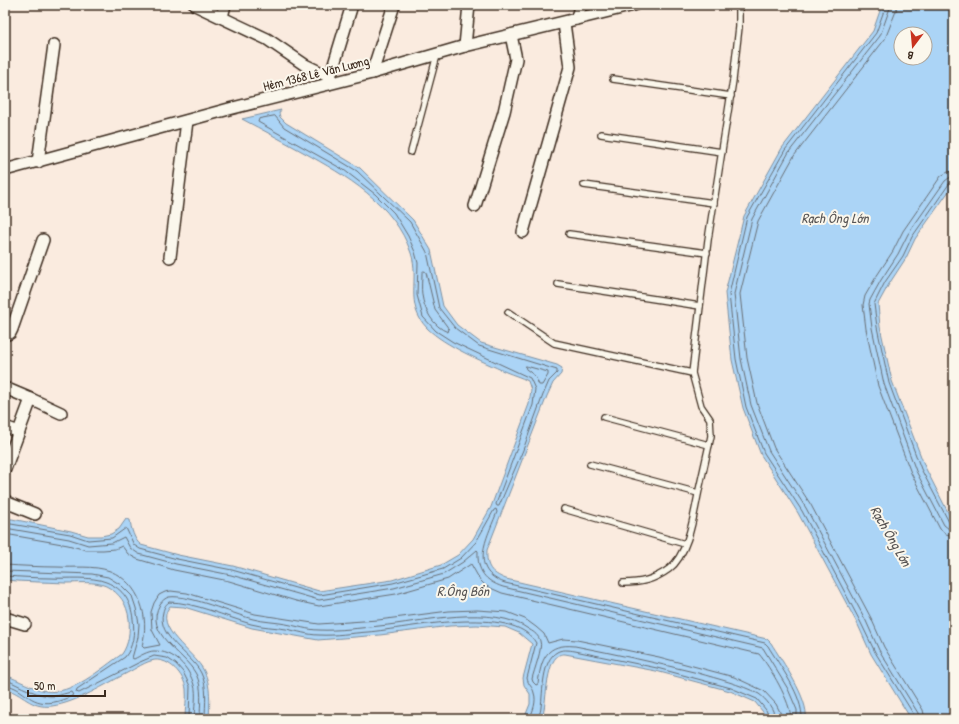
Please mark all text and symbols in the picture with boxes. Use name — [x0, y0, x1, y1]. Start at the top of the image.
north arrow — [893, 26, 933, 66]
text: B — [905, 48, 915, 63]
street label: Hẻm 1368 Lê Văn Lương — [261, 51, 371, 95]
water label: Rạch Ông Lớn — [801, 208, 870, 228]
water label: Rạch Ông Lớn — [866, 502, 917, 572]
water label: R.Ông Bổn — [437, 581, 491, 601]
scale bar — [28, 672, 105, 698]
text: 50 m — [34, 677, 55, 694]

